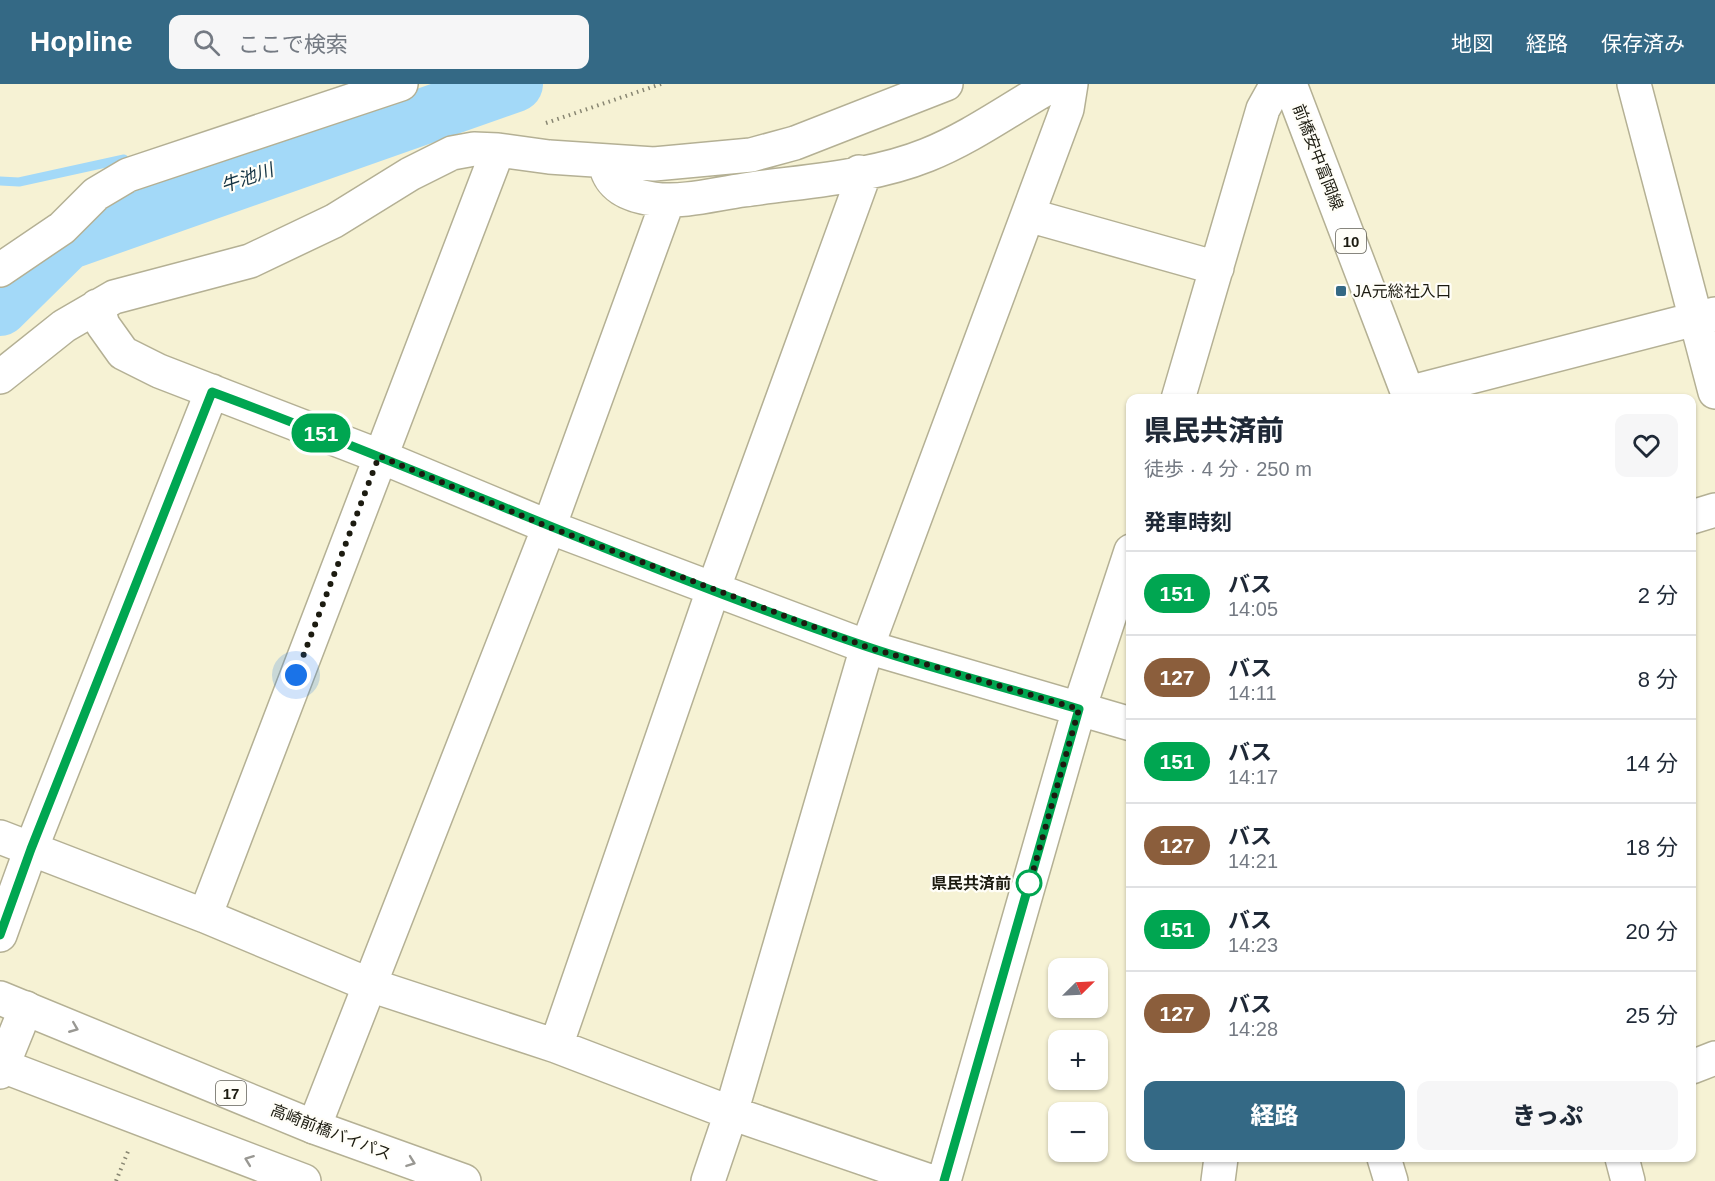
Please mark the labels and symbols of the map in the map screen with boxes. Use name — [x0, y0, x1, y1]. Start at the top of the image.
street label: 前橋安中富岡線 — [1290, 102, 1346, 212]
water label: 牛池川 — [218, 159, 278, 196]
road number: 10 — [1336, 229, 1366, 253]
place label: JA元総社入口 — [1353, 283, 1452, 300]
marker: JA元総社入口 — [1334, 284, 1348, 298]
line badge: 151 — [286, 414, 356, 452]
your location — [281, 660, 311, 690]
marker: 県民共済前 — [1016, 870, 1042, 896]
place label: 県民共済前 — [931, 875, 1011, 892]
north arrow — [1048, 958, 1108, 1018]
one-way arrow — [68, 1021, 79, 1033]
road number: 17 — [216, 1081, 246, 1105]
street label: 高崎前橋バイパス — [268, 1101, 394, 1163]
one-way arrow — [244, 1155, 255, 1167]
one-way arrow — [405, 1155, 416, 1167]

